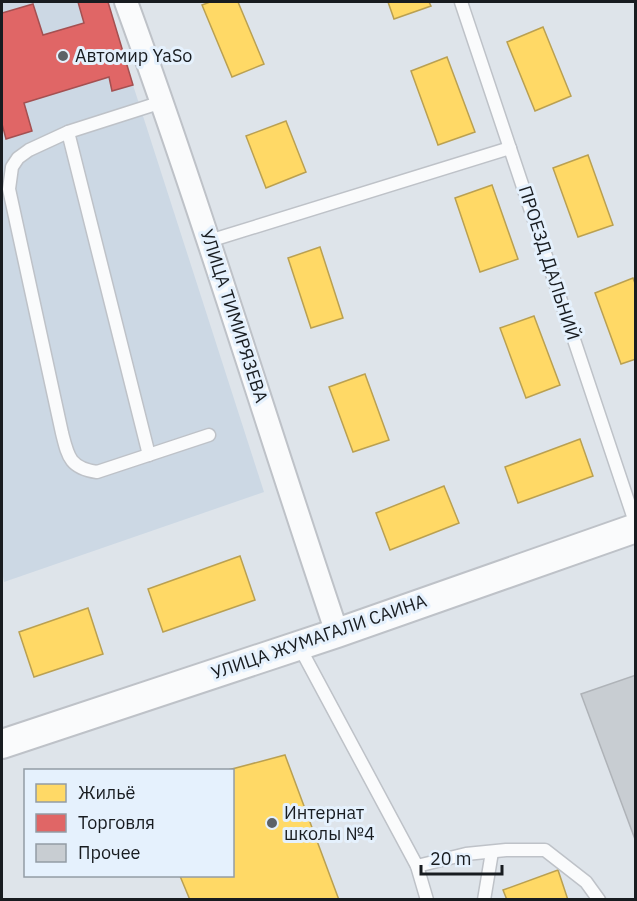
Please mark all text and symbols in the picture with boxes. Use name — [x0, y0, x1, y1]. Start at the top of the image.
place label: Автомир YaSo — [75, 44, 192, 67]
marker: Автомир YaSo — [56, 49, 70, 63]
street label: ПРОЕЗД ДАЛЬНИЙ — [514, 183, 585, 343]
street label: УЛИЦА ТИМИРЯЗЕВА — [196, 226, 273, 406]
street label: УЛИЦА ЖУМАГАЛИ САИНА — [208, 589, 430, 684]
legend — [24, 769, 234, 877]
text: Жильё — [78, 781, 136, 804]
place label: Интернат школы №4 — [284, 801, 375, 845]
text: Торговля — [78, 811, 155, 834]
marker: Интернат школы №4 — [265, 816, 279, 830]
scale bar — [421, 838, 502, 876]
text: Прочее — [78, 841, 141, 864]
text: 20 m — [430, 847, 472, 870]

